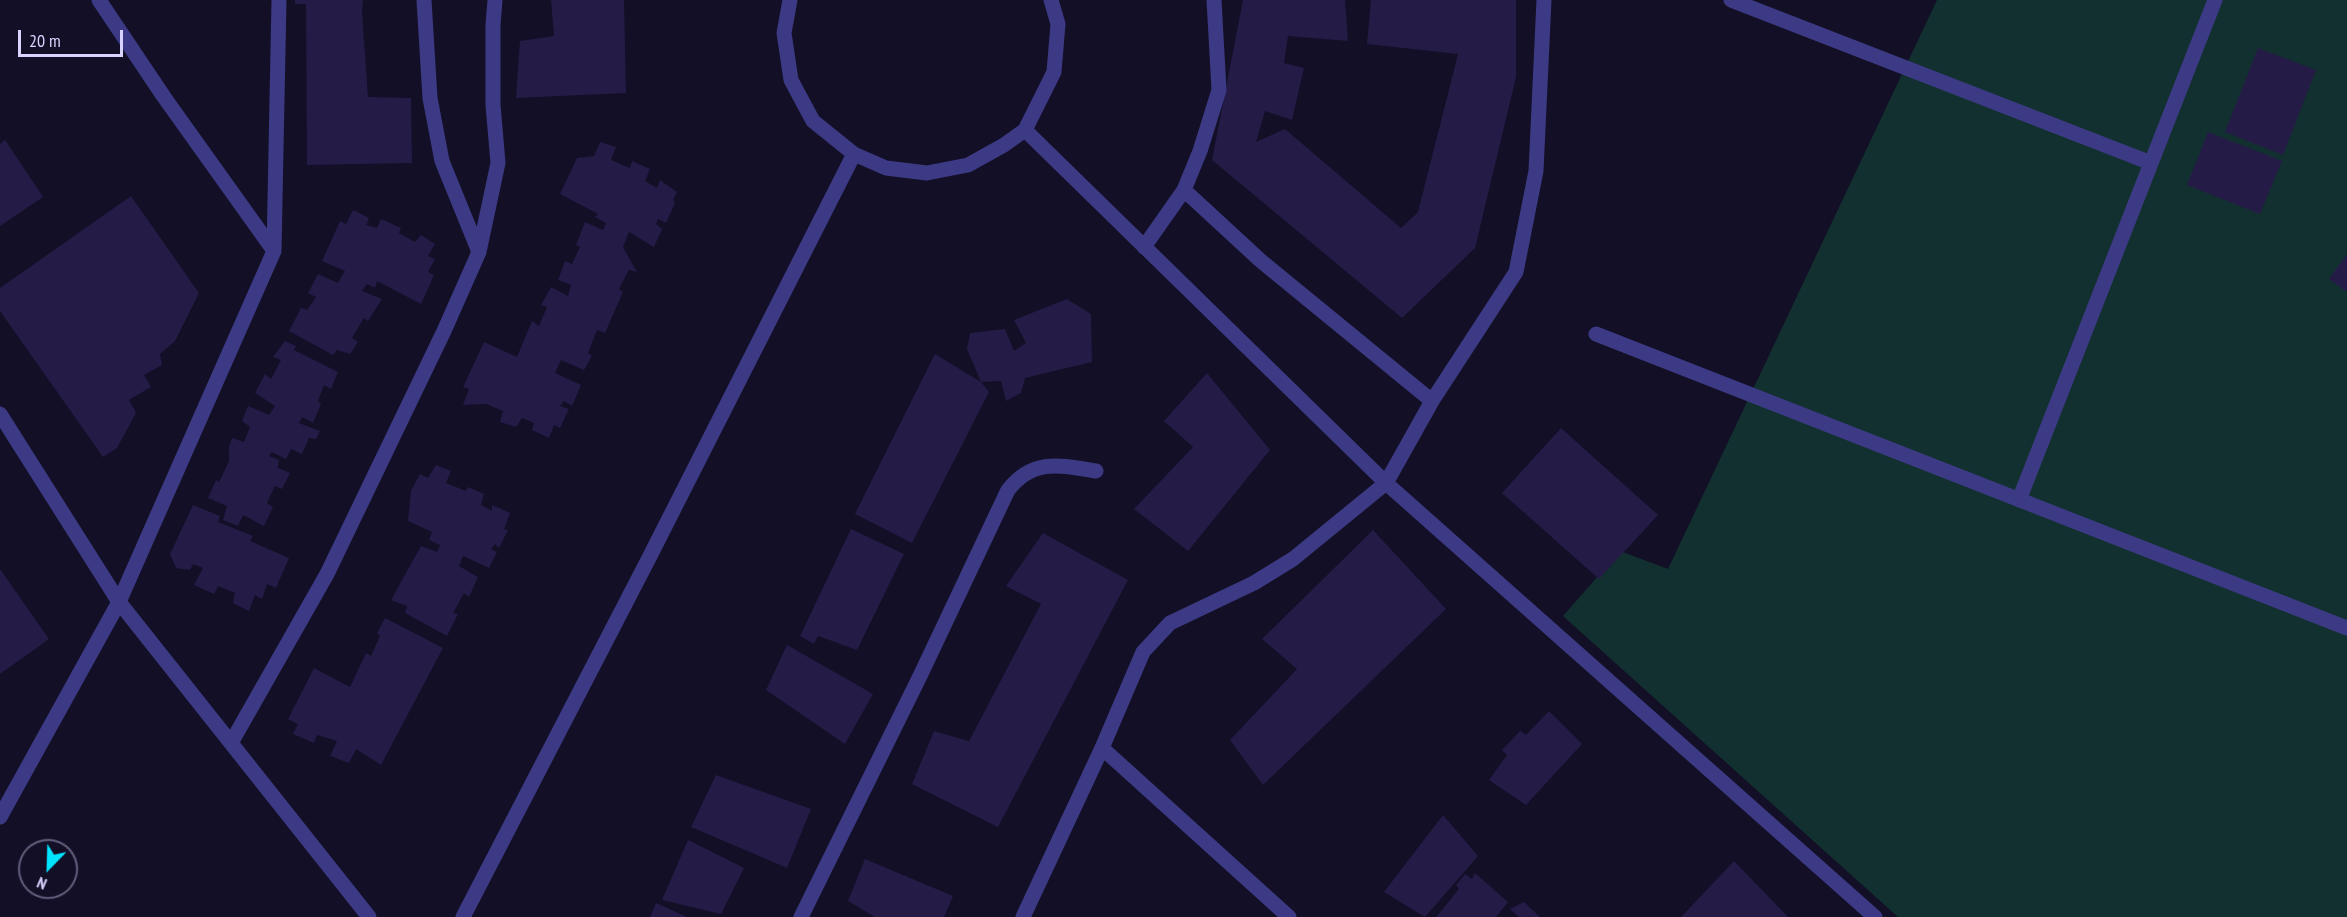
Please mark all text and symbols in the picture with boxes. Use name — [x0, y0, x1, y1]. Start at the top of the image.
scale bar — [21, 18, 126, 56]
text: 20 m — [29, 29, 61, 52]
north arrow — [18, 839, 78, 899]
text: N — [34, 873, 50, 895]

